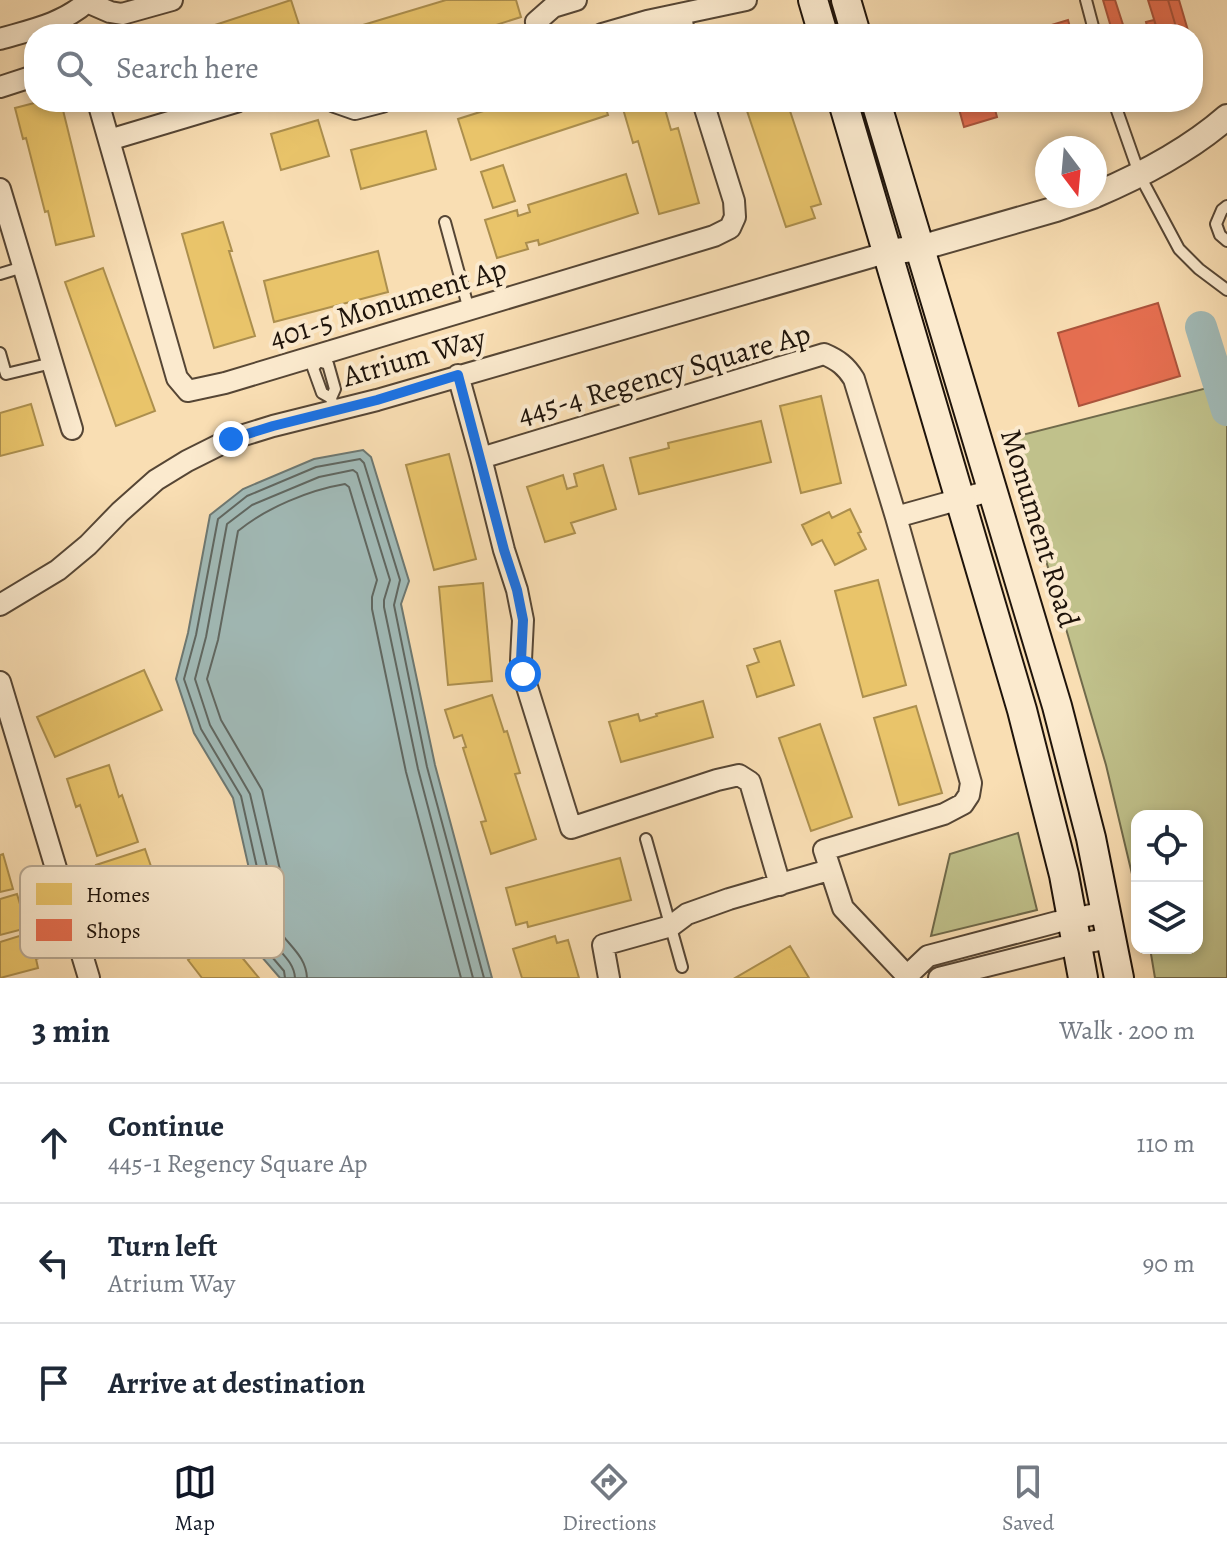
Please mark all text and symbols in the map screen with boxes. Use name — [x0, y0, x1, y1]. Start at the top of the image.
search box — [24, 24, 1203, 112]
icon: search — [52, 46, 96, 90]
text: Search here — [116, 48, 259, 88]
north arrow — [1035, 136, 1107, 208]
street label: 401-5 Monument Ap — [265, 248, 511, 358]
street label: 445-4 Regency Square Ap — [513, 313, 815, 435]
street label: Atrium Way — [337, 317, 491, 397]
route end — [213, 421, 249, 457]
street label: Monument Road — [991, 424, 1089, 633]
route start — [505, 656, 541, 692]
map controls — [1131, 810, 1203, 954]
button: locate — [1131, 810, 1203, 882]
legend — [20, 866, 284, 958]
text: Homes — [86, 880, 150, 910]
button: layers — [1131, 882, 1203, 954]
text: Shops — [86, 916, 141, 946]
text: 3 min — [32, 1007, 110, 1054]
text: Walk · 200 m — [1059, 1013, 1195, 1048]
text: Continue — [108, 1106, 224, 1146]
icon: ahead — [32, 1121, 76, 1165]
text: 110 m — [1137, 1126, 1195, 1161]
text: 445-1 Regency Square Ap — [108, 1146, 368, 1181]
text: Turn left — [108, 1226, 217, 1266]
icon: left — [32, 1241, 76, 1285]
text: 90 m — [1143, 1246, 1195, 1281]
text: Atrium Way — [108, 1266, 235, 1301]
icon: arrive — [32, 1361, 76, 1405]
text: Arrive at destination — [108, 1363, 365, 1403]
tab: Map — [173, 1460, 217, 1538]
tab: Directions — [562, 1460, 657, 1538]
tab: Saved — [1002, 1460, 1054, 1538]

